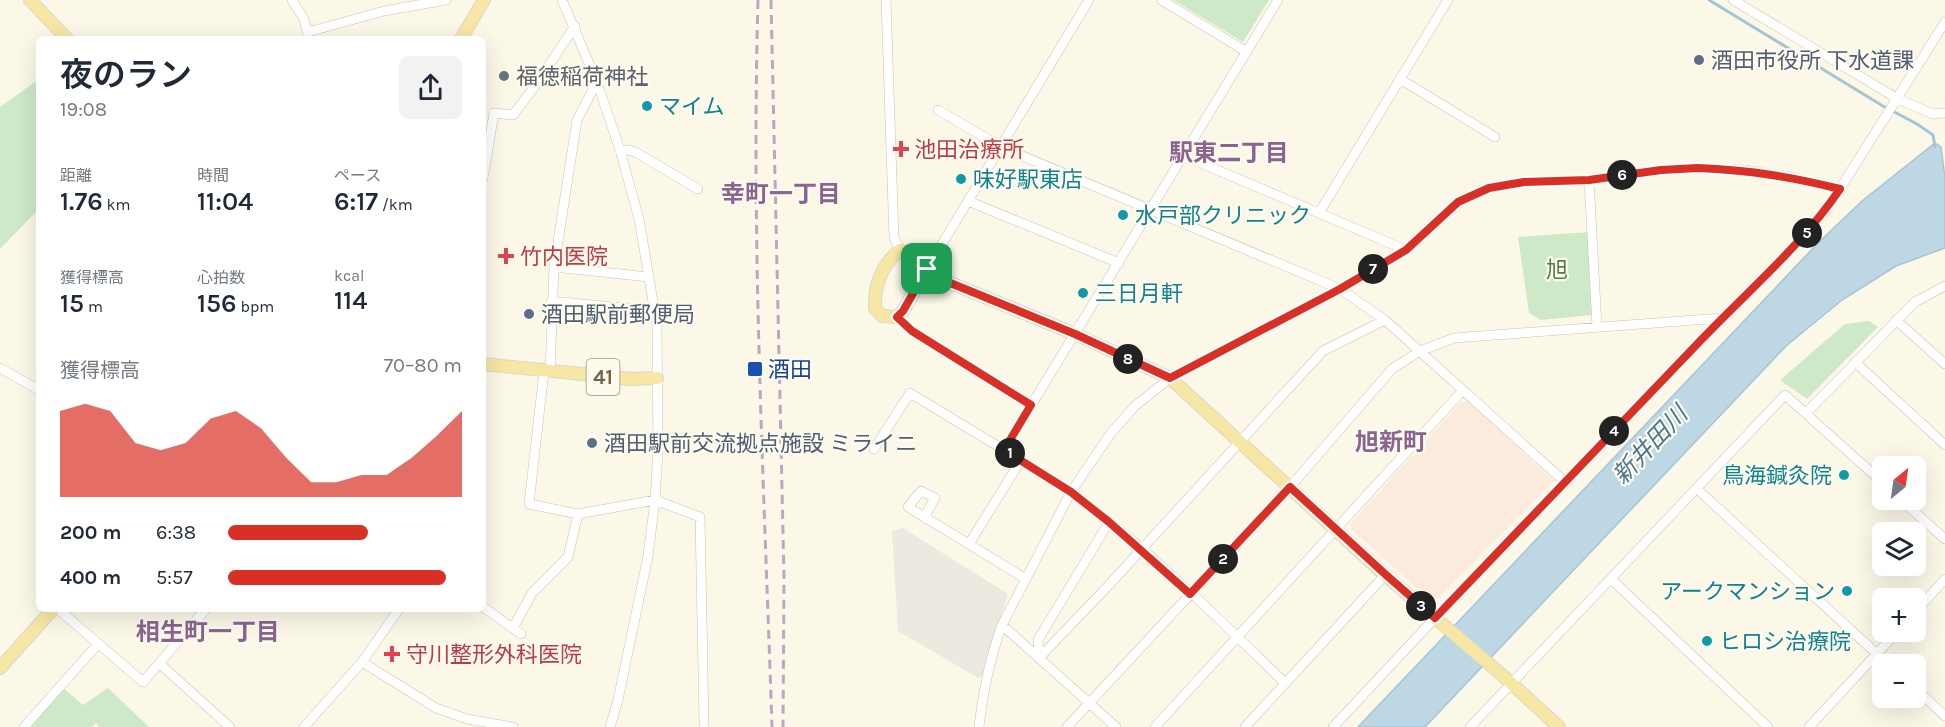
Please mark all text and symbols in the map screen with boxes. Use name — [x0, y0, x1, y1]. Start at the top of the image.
place label: 酒田市役所 下水道課 — [1711, 48, 1914, 74]
marker: 酒田市役所 下水道課 — [1692, 53, 1706, 67]
text: 夜のラン — [60, 56, 192, 94]
button: share — [399, 56, 462, 119]
place label: 福徳稲荷神社 — [516, 64, 648, 90]
marker: 福徳稲荷神社 — [497, 69, 511, 83]
place label: マイム — [659, 94, 725, 120]
text: 19:08 — [60, 98, 107, 121]
marker: マイム — [640, 99, 654, 113]
place label: 池田治療所 — [914, 137, 1024, 163]
district label: 駅東二丁目 — [1169, 139, 1289, 167]
marker: 池田治療所 — [892, 140, 910, 158]
pin: 6 — [1607, 160, 1637, 190]
text: 6 — [1617, 165, 1627, 184]
text: 距離 — [60, 166, 92, 185]
text: 時間 — [197, 166, 229, 185]
text: ペース — [334, 166, 381, 185]
place label: 味好駅東店 — [973, 167, 1083, 193]
marker: 味好駅東店 — [954, 172, 968, 186]
district label: 幸町一丁目 — [721, 180, 841, 208]
text: 1.76 — [60, 186, 103, 217]
text: 11:04 — [197, 186, 253, 217]
text: 6:17 — [334, 186, 378, 217]
text: km — [103, 195, 131, 214]
text: /km — [378, 195, 413, 214]
place label: 水戸部クリニック — [1135, 203, 1311, 229]
marker: 水戸部クリニック — [1116, 208, 1130, 222]
pin: 5 — [1792, 218, 1822, 248]
text: 5 — [1802, 223, 1812, 242]
pin — [901, 243, 952, 294]
place label: 竹内医院 — [520, 244, 608, 270]
marker: 竹内医院 — [497, 247, 515, 265]
icon: arrive — [910, 252, 943, 285]
pin: 7 — [1358, 254, 1388, 284]
park label: 旭 — [1546, 257, 1568, 283]
text: 7 — [1369, 259, 1377, 278]
text: kcal — [334, 266, 365, 285]
text: 獲得標高 — [60, 268, 124, 287]
text: 心拍数 — [197, 268, 245, 287]
place label: 三日月軒 — [1095, 281, 1183, 307]
text: 114 — [334, 285, 367, 316]
marker: 三日月軒 — [1076, 286, 1090, 300]
text: 15 — [60, 288, 84, 319]
text: 156 — [197, 288, 237, 319]
text: m — [84, 297, 103, 316]
text: bpm — [237, 297, 274, 316]
place label: 酒田駅前郵便局 — [541, 302, 695, 328]
marker: 酒田駅前郵便局 — [522, 307, 536, 321]
pin: 8 — [1113, 344, 1143, 374]
text: 8 — [1123, 349, 1133, 368]
text: 70–80 m — [384, 354, 462, 377]
place label: 酒田 — [768, 357, 812, 383]
text: 獲得標高 — [60, 359, 140, 382]
road number: 41 — [586, 359, 620, 395]
marker: 酒田 — [746, 360, 764, 378]
water label: 新井田川 — [1607, 398, 1695, 490]
pin: 4 — [1599, 416, 1629, 446]
text: 4 — [1609, 421, 1619, 440]
district label: 旭新町 — [1355, 428, 1427, 456]
place label: 酒田駅前交流拠点施設 ミライニ — [604, 431, 917, 457]
marker: 酒田駅前交流拠点施設 ミライニ — [585, 436, 599, 450]
pin: 1 — [995, 438, 1025, 468]
text: 1 — [1007, 443, 1013, 462]
north arrow — [1872, 456, 1926, 510]
map controls — [1872, 456, 1926, 708]
place label: 鳥海鍼灸院 — [1722, 463, 1832, 489]
marker: 鳥海鍼灸院 — [1837, 468, 1851, 482]
text: 200 m — [60, 521, 121, 544]
text: 6:38 — [156, 521, 196, 544]
button: layers — [1872, 522, 1926, 576]
pin: 2 — [1208, 544, 1238, 574]
text: 2 — [1218, 549, 1228, 568]
text: 400 m — [60, 566, 121, 589]
text: 5:57 — [156, 566, 193, 589]
place label: アークマンション — [1660, 579, 1835, 605]
marker: アークマンション — [1840, 584, 1854, 598]
button: + — [1872, 588, 1926, 642]
pin: 3 — [1406, 591, 1436, 621]
text: 3 — [1416, 596, 1426, 615]
district label: 相生町一丁目 — [136, 618, 280, 646]
place label: ヒロシ治療院 — [1719, 629, 1851, 655]
marker: ヒロシ治療院 — [1700, 634, 1714, 648]
place label: 守川整形外科医院 — [406, 642, 582, 668]
marker: 守川整形外科医院 — [383, 645, 401, 663]
button: − — [1872, 654, 1926, 708]

